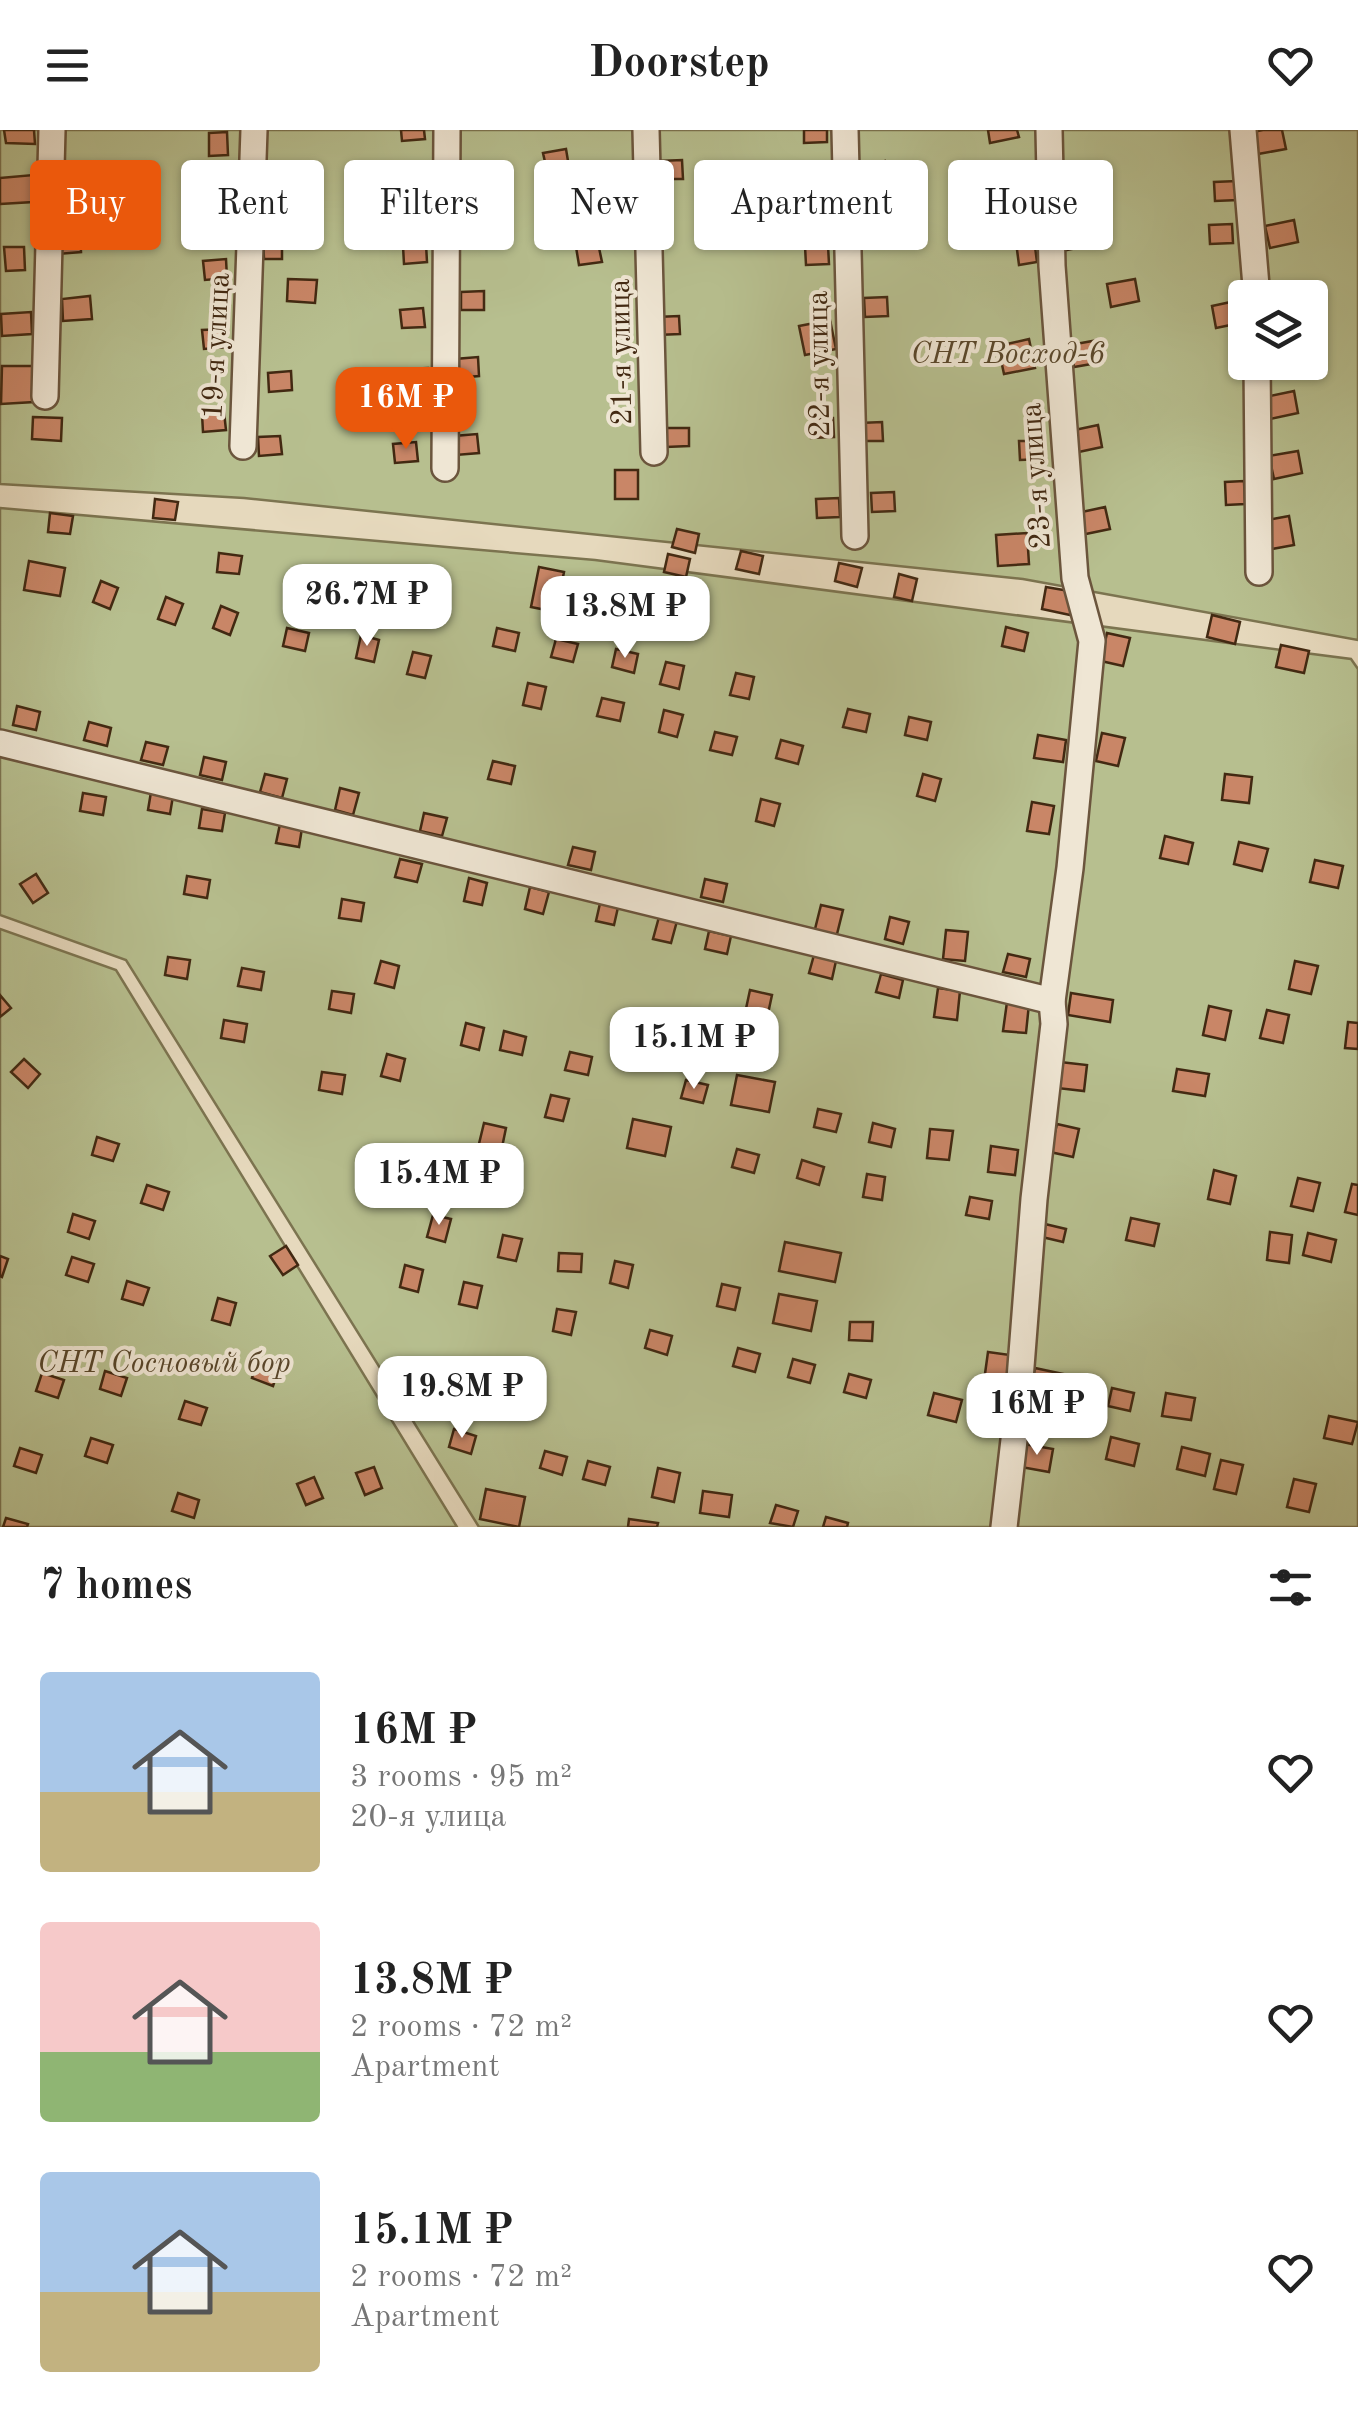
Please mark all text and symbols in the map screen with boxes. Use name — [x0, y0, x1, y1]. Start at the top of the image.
icon: menu — [40, 38, 95, 93]
icon: heart — [1263, 38, 1318, 93]
text: Doorstep — [588, 42, 770, 87]
chip: Buy — [30, 160, 161, 250]
chip: Rent — [181, 160, 324, 250]
chip: Filters — [344, 160, 514, 250]
chip: New — [534, 160, 674, 250]
chip: Apartment — [694, 160, 928, 250]
chip: House — [948, 160, 1113, 250]
street label: 19-я улица — [198, 272, 236, 420]
street label: 21-я улица — [606, 278, 638, 426]
map controls — [1228, 280, 1328, 380]
button: layers — [1228, 280, 1328, 380]
street label: 22-я улица — [804, 290, 836, 438]
park label: СНТ Восход-6 — [911, 340, 1105, 370]
pin: 16M ₽ — [336, 367, 476, 452]
text: 16M ₽ — [357, 383, 455, 415]
street label: 23-я улица — [1017, 401, 1057, 550]
pin: 26.7M ₽ — [275, 564, 459, 649]
pin: 13.8M ₽ — [533, 576, 717, 661]
text: 26.7M ₽ — [305, 580, 429, 612]
text: 13.8M ₽ — [563, 592, 687, 624]
pin: 15.1M ₽ — [602, 1007, 786, 1092]
text: 15.1M ₽ — [632, 1023, 756, 1055]
pin: 15.4M ₽ — [347, 1143, 531, 1228]
text: 15.4M ₽ — [377, 1159, 501, 1191]
park label: СНТ Сосновый бор — [37, 1349, 291, 1379]
pin: 19.8M ₽ — [370, 1356, 554, 1441]
text: 19.8M ₽ — [400, 1372, 524, 1404]
pin: 16M ₽ — [967, 1373, 1107, 1458]
text: 16M ₽ — [988, 1389, 1086, 1421]
icon: filters — [1263, 1560, 1318, 1615]
text: 7 homes — [40, 1566, 192, 1608]
text: 16M ₽ — [350, 1711, 477, 1753]
icon: home — [120, 1712, 240, 1832]
icon: heart — [1263, 1745, 1318, 1800]
text: 3 rooms · 95 m² — [350, 1762, 572, 1794]
text: 20-я улица — [350, 1802, 506, 1834]
text: 13.8M ₽ — [350, 1961, 513, 2003]
icon: home — [120, 1962, 240, 2082]
icon: heart — [1263, 1995, 1318, 2050]
text: 2 rooms · 72 m² — [350, 2012, 572, 2044]
text: Apartment — [350, 2052, 500, 2084]
text: 15.1M ₽ — [350, 2211, 513, 2253]
icon: home — [120, 2212, 240, 2332]
icon: heart — [1263, 2245, 1318, 2300]
text: 2 rooms · 72 m² — [350, 2262, 572, 2294]
text: Apartment — [350, 2302, 500, 2334]

